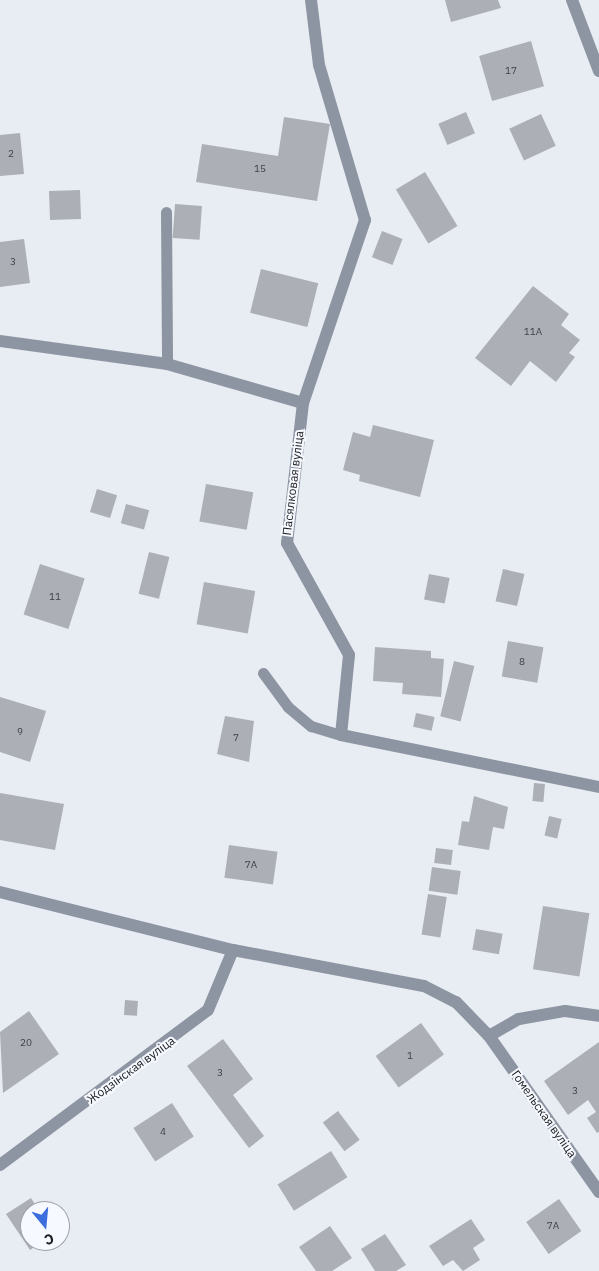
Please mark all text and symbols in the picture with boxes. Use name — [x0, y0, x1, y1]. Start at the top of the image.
house number: 17 — [505, 65, 517, 77]
house number: 2 — [8, 148, 14, 160]
house number: 15 — [254, 163, 266, 175]
house number: 3 — [10, 256, 16, 268]
house number: 11А — [524, 326, 542, 338]
street label: Пасялковая вуліца — [279, 430, 307, 536]
house number: 11 — [49, 591, 61, 603]
house number: 8 — [519, 656, 525, 668]
house number: 9 — [17, 726, 23, 738]
house number: 7 — [233, 732, 239, 744]
house number: 7А — [245, 859, 257, 871]
street label: Жодзінская вуліца — [84, 1033, 178, 1107]
house number: 20 — [20, 1037, 32, 1049]
house number: 1 — [407, 1050, 413, 1062]
house number: 3 — [217, 1067, 223, 1079]
street label: Гомельская вуліца — [508, 1068, 580, 1160]
house number: 3 — [572, 1085, 578, 1097]
house number: 4 — [160, 1126, 166, 1138]
north arrow — [20, 1201, 70, 1251]
house number: 7А — [547, 1220, 559, 1232]
text: С — [42, 1229, 56, 1249]

